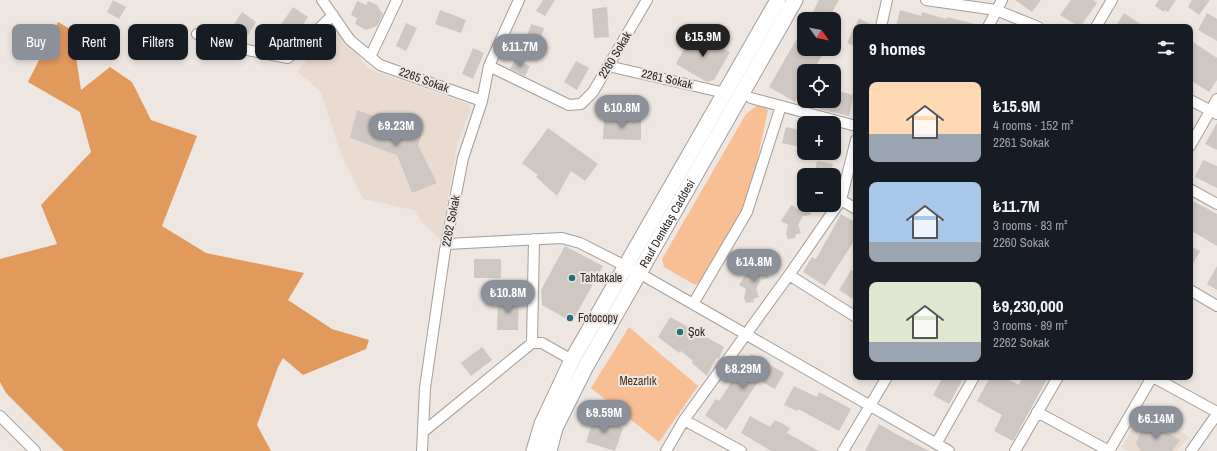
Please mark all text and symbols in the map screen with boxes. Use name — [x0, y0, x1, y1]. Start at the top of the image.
north arrow — [797, 12, 841, 56]
map controls — [797, 12, 841, 212]
chip: Buy — [12, 24, 60, 60]
chip: Rent — [68, 24, 120, 60]
chip: Filters — [128, 24, 188, 60]
chip: New — [196, 24, 247, 60]
chip: Apartment — [255, 24, 336, 60]
pin: ₺15.9M — [670, 24, 736, 58]
text: ₺15.9M — [685, 28, 721, 45]
street label: 2260 Sokak — [595, 29, 635, 81]
pin: ₺11.7M — [487, 34, 553, 68]
text: 9 homes — [869, 37, 926, 60]
icon: filters — [1155, 37, 1177, 59]
text: ₺11.7M — [502, 38, 538, 55]
street label: 2265 Sokak — [397, 64, 451, 96]
button: locate — [797, 64, 841, 108]
street label: 2261 Sokak — [640, 65, 694, 93]
text: ₺15.9M — [993, 94, 1040, 117]
pin: ₺10.8M — [589, 95, 655, 129]
icon: home — [901, 98, 949, 146]
text: ₺10.8M — [604, 99, 640, 116]
pin: ₺9.23M — [363, 113, 429, 147]
button: + — [797, 116, 841, 160]
text: ₺9.23M — [378, 117, 414, 134]
text: 4 rooms · 152 m² — [993, 117, 1074, 134]
text: 2261 Sokak — [993, 134, 1049, 151]
button: − — [797, 168, 841, 212]
street label: Rauf Denktaş Caddesi — [636, 177, 699, 271]
street label: 2262 Sokak — [438, 194, 464, 248]
text: ₺11.7M — [993, 194, 1040, 217]
icon: home — [901, 198, 949, 246]
text: 3 rooms · 83 m² — [993, 217, 1068, 234]
text: 2260 Sokak — [993, 234, 1049, 251]
pin: ₺14.8M — [721, 249, 787, 283]
text: ₺14.8M — [736, 253, 772, 270]
place label: Tahtakale — [580, 270, 622, 286]
marker: Tahtakale — [567, 273, 577, 283]
pin: ₺10.8M — [475, 280, 541, 314]
text: ₺10.8M — [490, 284, 526, 301]
text: ₺9,230,000 — [993, 294, 1064, 317]
icon: home — [901, 298, 949, 346]
place label: Fotocopy — [578, 310, 618, 326]
marker: Fotocopy — [565, 313, 575, 323]
text: 3 rooms · 89 m² — [993, 317, 1068, 334]
place label: Şok — [688, 324, 705, 340]
marker: Şok — [675, 327, 685, 337]
text: 2262 Sokak — [993, 334, 1049, 351]
pin: ₺8.29M — [710, 356, 776, 390]
text: ₺8.29M — [725, 360, 761, 377]
park label: Mezarlık — [619, 373, 657, 389]
pin: ₺9.59M — [571, 400, 637, 434]
text: ₺9.59M — [586, 404, 622, 421]
pin: ₺6.14M — [1123, 406, 1189, 440]
text: ₺6.14M — [1138, 410, 1174, 427]

